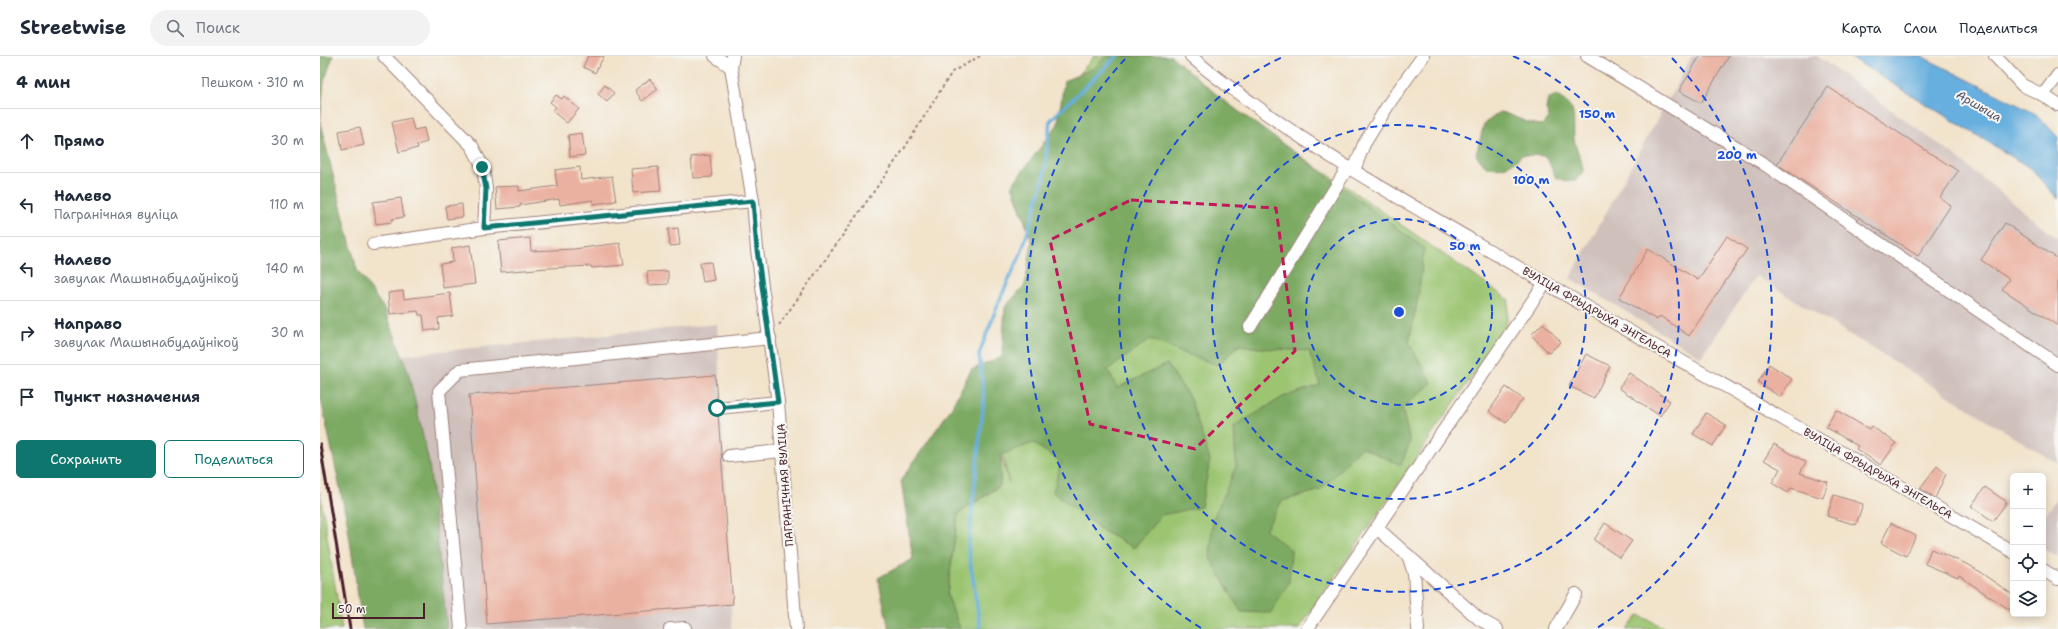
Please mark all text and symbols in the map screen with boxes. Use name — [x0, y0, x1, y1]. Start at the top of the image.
search box — [150, 10, 430, 46]
text: Streetwise — [20, 15, 126, 40]
icon: search — [164, 17, 186, 39]
text: Поиск — [196, 18, 240, 38]
text: Карта — [1841, 19, 1882, 37]
text: Слои — [1904, 19, 1937, 37]
text: Поделиться — [1959, 19, 2038, 37]
text: 4 мин — [16, 71, 71, 93]
text: Пешком · 310 m — [201, 74, 304, 91]
water label: Аршыца — [1953, 87, 2005, 125]
text: 150 m — [1579, 106, 1615, 122]
icon: ahead — [16, 130, 38, 152]
text: Прямо — [54, 131, 104, 151]
text: 30 m — [270, 132, 304, 149]
text: 200 m — [1717, 147, 1757, 163]
route end — [473, 158, 491, 176]
text: 100 m — [1513, 172, 1550, 188]
text: Налево — [54, 186, 112, 206]
icon: left — [16, 194, 38, 216]
text: 110 m — [269, 196, 304, 213]
text: Пагранічная вуліца — [54, 206, 178, 223]
text: 50 m — [1450, 238, 1481, 254]
text: Налево — [54, 250, 112, 270]
icon: left — [16, 258, 38, 280]
text: 140 m — [265, 260, 304, 277]
street label: ВУЛІЦА ФРЫДРЫХА ЭНГЕЛЬСА — [1519, 264, 1674, 361]
text: завулак Машынабудаўнікоў — [54, 270, 239, 287]
centre of rings — [1392, 305, 1406, 319]
text: Направо — [54, 314, 122, 334]
icon: right — [16, 322, 38, 344]
text: 30 m — [270, 324, 304, 341]
text: завулак Машынабудаўнікоў — [54, 334, 239, 351]
icon: arrive — [16, 386, 38, 408]
text: Пункт назначения — [54, 387, 200, 407]
route start — [708, 399, 726, 417]
street label: ПАГРАНІЧНАЯ ВУЛІЦА — [774, 423, 797, 547]
street label: ВУЛІЦА ФРЫДРЫХА ЭНГЕЛЬСА — [1800, 425, 1955, 522]
button: Сохранить — [16, 440, 156, 478]
button: Поделиться — [164, 440, 304, 478]
map controls — [2010, 473, 2046, 617]
button: + — [2010, 473, 2046, 509]
button: − — [2010, 509, 2046, 545]
button: locate — [2010, 545, 2046, 581]
button: layers — [2010, 581, 2046, 617]
scale bar — [332, 601, 425, 620]
text: 50 m — [338, 602, 366, 617]

